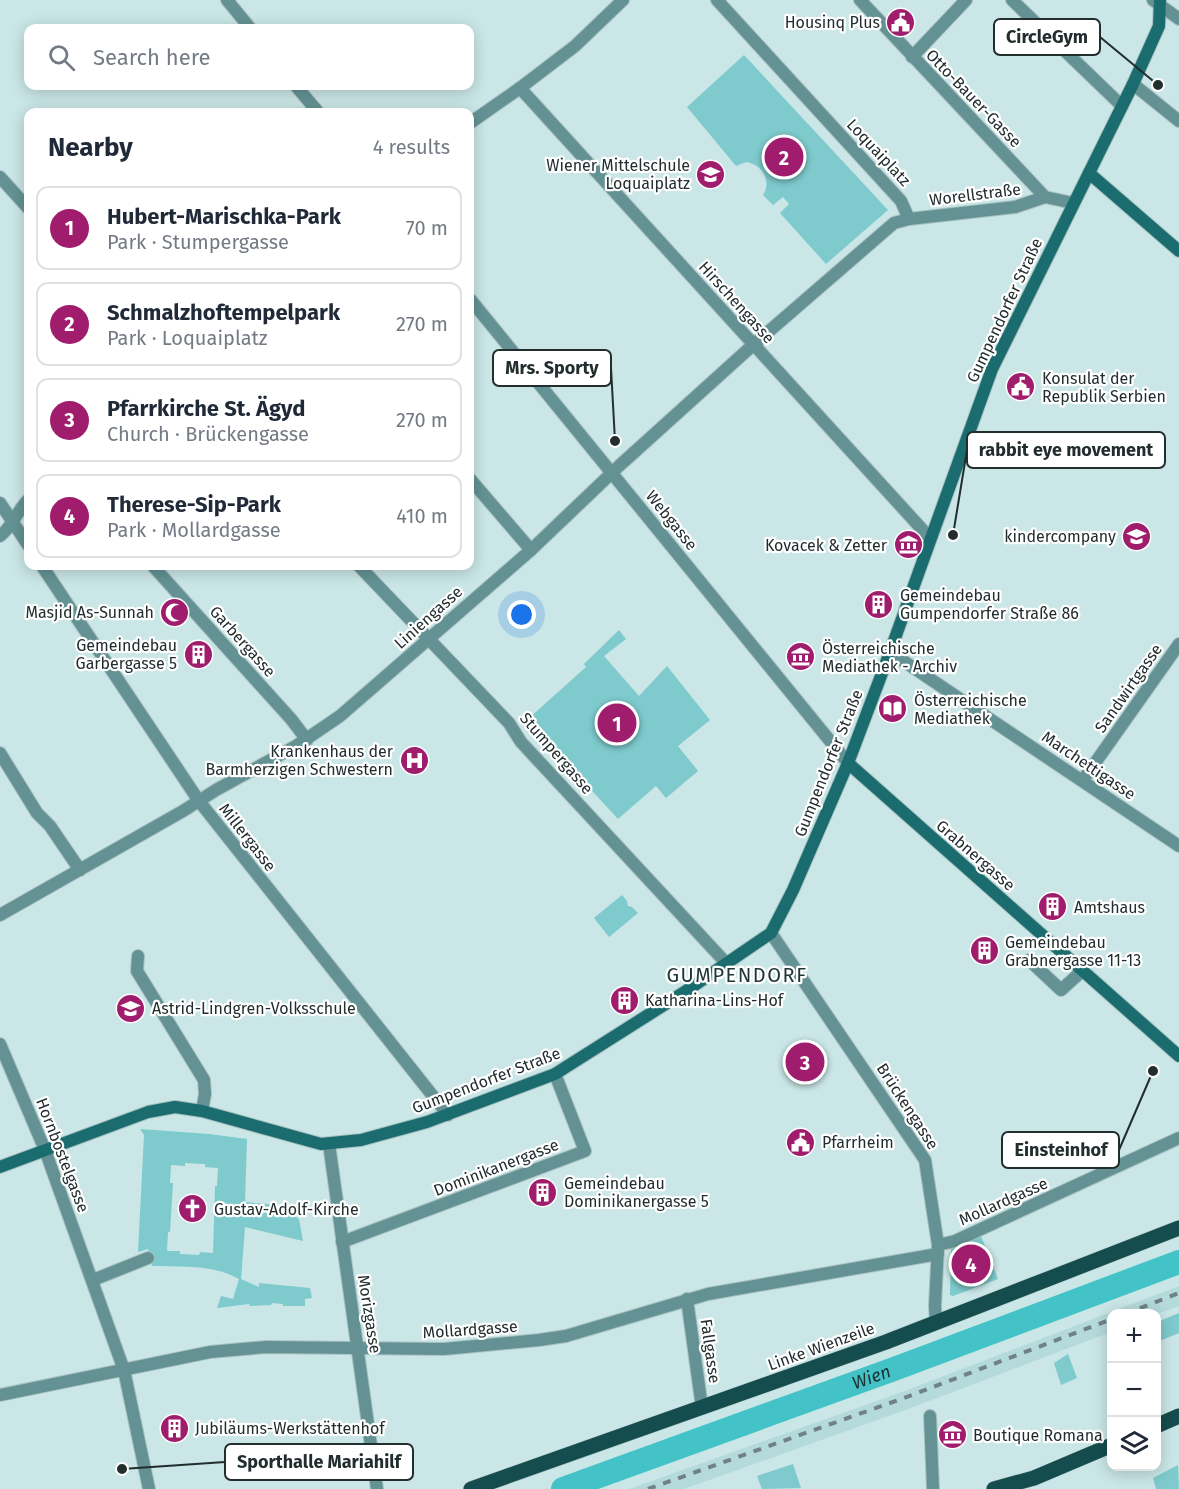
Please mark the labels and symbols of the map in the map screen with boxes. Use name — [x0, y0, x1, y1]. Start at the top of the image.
public building icon: Housinq Plus — [885, 6, 917, 38]
place label: Housinq Plus — [785, 13, 880, 32]
callout: CircleGym — [994, 19, 1100, 55]
text: CircleGym — [1006, 26, 1088, 48]
street label: Otto-Bauer-Gasse — [922, 45, 1025, 151]
street label: Loquaiplatz — [843, 115, 914, 190]
pin: 2 — [764, 134, 804, 180]
place label: Wiener Mittelschule Loquaiplatz — [546, 156, 690, 193]
school or university icon: Wiener Mittelschule Loquaiplatz — [695, 158, 727, 190]
street label: Worellstraße — [928, 179, 1022, 210]
street label: Gumpendorfer Straße — [963, 235, 1046, 385]
street label: Hirschengasse — [695, 257, 778, 347]
callout: Mrs. Sporty — [493, 350, 611, 386]
text: Mrs. Sporty — [505, 357, 599, 379]
place label: Konsulat der Republik Serbien — [1042, 369, 1166, 406]
public building icon: Konsulat der Republik Serbien — [1005, 371, 1037, 403]
callout: rabbit eye movement — [967, 432, 1165, 468]
text: rabbit eye movement — [979, 439, 1154, 461]
street label: Webgasse — [642, 487, 701, 554]
school or university icon: kindercompany — [1121, 520, 1153, 552]
place label: kindercompany — [1004, 527, 1116, 546]
museum icon: Kovacek & Zetter — [892, 529, 924, 561]
place label: Kovacek & Zetter — [765, 536, 888, 555]
street label: Liniengasse — [391, 582, 466, 653]
place label: Gemeindebau Gumpendorfer Straße 86 — [900, 586, 1079, 623]
building icon: Gemeindebau Gumpendorfer Straße 86 — [863, 588, 895, 620]
mosque icon: Masjid As-Sunnah — [159, 596, 191, 628]
your location — [507, 600, 536, 629]
street label: Garbergasse — [206, 602, 280, 681]
place label: Masjid As-Sunnah — [26, 603, 154, 622]
place label: Gemeindebau Garbergasse 5 — [76, 636, 177, 673]
building icon: Gemeindebau Garbergasse 5 — [182, 638, 214, 670]
place label: Österreichische Mediathek - Archiv — [822, 639, 957, 676]
street label: Sandwirtgasse — [1091, 640, 1166, 736]
museum icon: Österreichische Mediathek - Archiv — [785, 641, 817, 673]
street label: Gumpendorfer Straße — [790, 687, 867, 840]
place label: Österreichische Mediathek — [914, 691, 1027, 728]
library icon: Österreichische Mediathek — [877, 693, 909, 725]
pin: 1 — [598, 700, 636, 746]
street label: Stumpergasse — [516, 709, 597, 798]
street label: Marchettigasse — [1038, 727, 1139, 804]
place label: Krankenhaus der Barmherzigen Schwestern — [205, 742, 394, 779]
hospital icon: Krankenhaus der Barmherzigen Schwestern — [398, 744, 430, 776]
street label: Millergasse — [215, 800, 280, 875]
street label: Grabnergasse — [932, 816, 1019, 895]
building icon: Amtshaus — [1037, 891, 1069, 923]
place label: Amtshaus — [1074, 898, 1145, 917]
place label: Gemeindebau Grabnergasse 11-13 — [1005, 933, 1141, 970]
building icon: Gemeindebau Grabnergasse 11-13 — [968, 935, 1000, 967]
district label: GUMPENDORF — [666, 963, 808, 987]
building icon: Katharina-Lins-Hof — [608, 984, 640, 1016]
place label: Katharina-Lins-Hof — [645, 991, 785, 1010]
school or university icon: Astrid-Lindgren-Volksschule — [115, 992, 147, 1024]
place label: Astrid-Lindgren-Volksschule — [152, 999, 356, 1018]
pin: 3 — [786, 1040, 824, 1084]
street label: Gumpendorfer Straße — [409, 1043, 563, 1117]
street label: Brückengasse — [873, 1060, 943, 1153]
street label: Hornbostelgasse — [32, 1095, 93, 1215]
public building icon: Pfarrheim — [785, 1126, 817, 1158]
callout: Einsteinhof — [1002, 1132, 1119, 1168]
place label: Pfarrheim — [822, 1133, 894, 1152]
street label: Dominikanergasse — [431, 1135, 561, 1200]
text: Einsteinhof — [1015, 1139, 1109, 1161]
street label: Mollardgasse — [956, 1173, 1051, 1229]
place label: Gemeindebau Dominikanergasse 5 — [564, 1174, 709, 1211]
building icon: Gemeindebau Dominikanergasse 5 — [527, 1176, 559, 1208]
church icon: Gustav-Adolf-Kirche — [177, 1193, 209, 1225]
place label: Gustav-Adolf-Kirche — [214, 1200, 359, 1219]
pin: 4 — [952, 1242, 990, 1286]
street label: Morizgasse — [354, 1273, 385, 1355]
street label: Mollardgasse — [422, 1317, 518, 1342]
street label: Fallgasse — [697, 1318, 724, 1385]
street label: Linke Wienzeile — [765, 1318, 877, 1375]
water label: Wien — [849, 1360, 894, 1394]
building icon: Jubiläums-Werkstättenhof — [158, 1412, 190, 1444]
place label: Jubiläums-Werkstättenhof — [195, 1419, 386, 1438]
museum icon: Boutique Romana — [936, 1419, 968, 1451]
place label: Boutique Romana — [973, 1426, 1103, 1445]
callout: Sporthalle Mariahilf — [225, 1444, 413, 1480]
text: Sporthalle Mariahilf — [237, 1451, 403, 1473]

